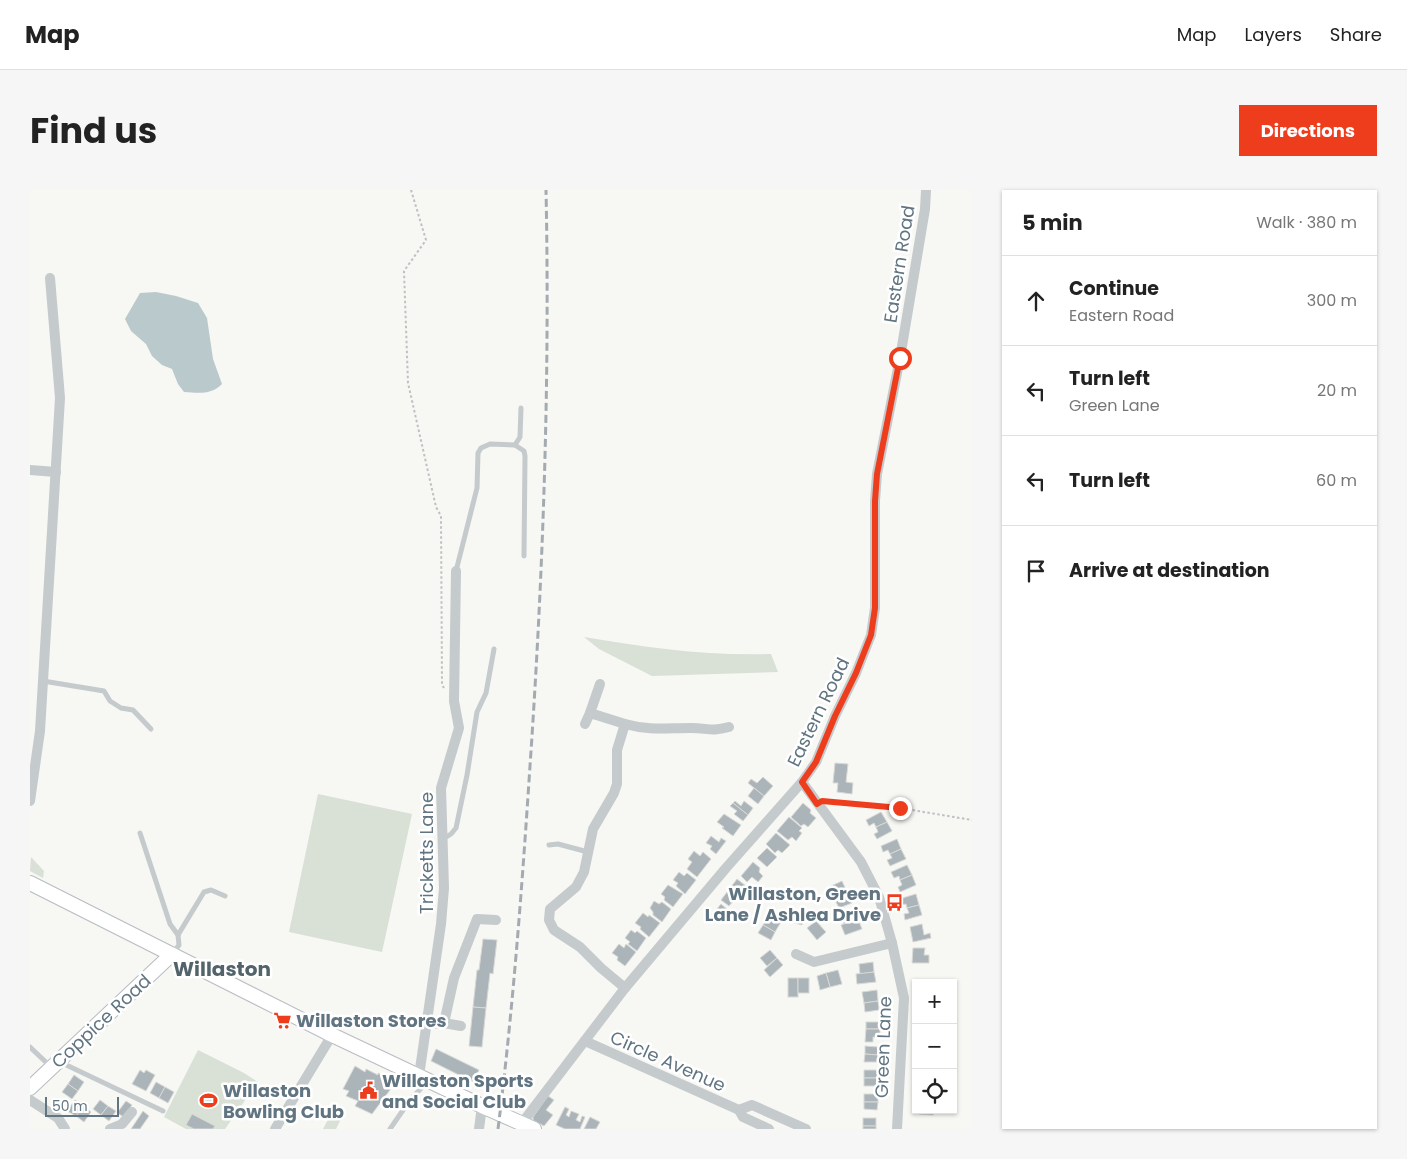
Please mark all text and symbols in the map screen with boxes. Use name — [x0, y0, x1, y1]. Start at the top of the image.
text: Map — [25, 18, 80, 51]
text: Map — [1177, 22, 1217, 47]
text: Layers — [1245, 22, 1302, 47]
text: Share — [1330, 22, 1382, 47]
button: Directions — [1239, 105, 1377, 156]
text: Find us — [30, 106, 157, 155]
street label: Eastern Road — [877, 204, 921, 324]
text: 5 min — [1022, 208, 1083, 237]
text: Walk · 380 m — [1256, 211, 1357, 234]
text: Continue — [1069, 275, 1159, 302]
icon: ahead — [1022, 287, 1050, 315]
text: 300 m — [1307, 289, 1357, 312]
text: Eastern Road — [1069, 304, 1174, 327]
route start — [889, 347, 912, 370]
text: Turn left — [1069, 365, 1150, 392]
icon: left — [1022, 377, 1050, 405]
text: 20 m — [1317, 379, 1357, 402]
text: Green Lane — [1069, 394, 1160, 417]
icon: left — [1022, 467, 1050, 495]
text: Turn left — [1069, 467, 1150, 494]
text: 60 m — [1316, 469, 1357, 492]
icon: arrive — [1022, 557, 1050, 585]
text: Arrive at destination — [1069, 557, 1270, 584]
street label: Eastern Road — [781, 653, 855, 771]
street label: Tricketts Lane — [414, 792, 439, 914]
route end — [889, 797, 912, 820]
place label: Willaston, Green Lane / Ashlea Drive — [705, 881, 881, 927]
bus stop icon: Willaston, Green Lane / Ashlea Drive — [885, 893, 905, 913]
district label: Willaston — [173, 955, 271, 983]
street label: Coppice Road — [46, 968, 156, 1074]
map controls — [912, 979, 957, 1114]
button: + — [912, 979, 957, 1024]
street label: Green Lane — [869, 996, 897, 1098]
place label: Willaston Stores — [296, 1008, 447, 1033]
supermarket icon: Willaston Stores — [272, 1010, 292, 1030]
street label: Circle Avenue — [606, 1024, 730, 1098]
button: − — [912, 1024, 957, 1069]
place label: Willaston Sports and Social Club — [382, 1068, 534, 1114]
button: locate — [912, 1069, 957, 1114]
place label: Willaston Bowling Club — [223, 1078, 344, 1124]
public building icon: Willaston Sports and Social Club — [358, 1080, 378, 1100]
sports icon: Willaston Bowling Club — [199, 1090, 219, 1110]
scale bar — [45, 1094, 119, 1117]
text: 50 m — [52, 1096, 88, 1116]

